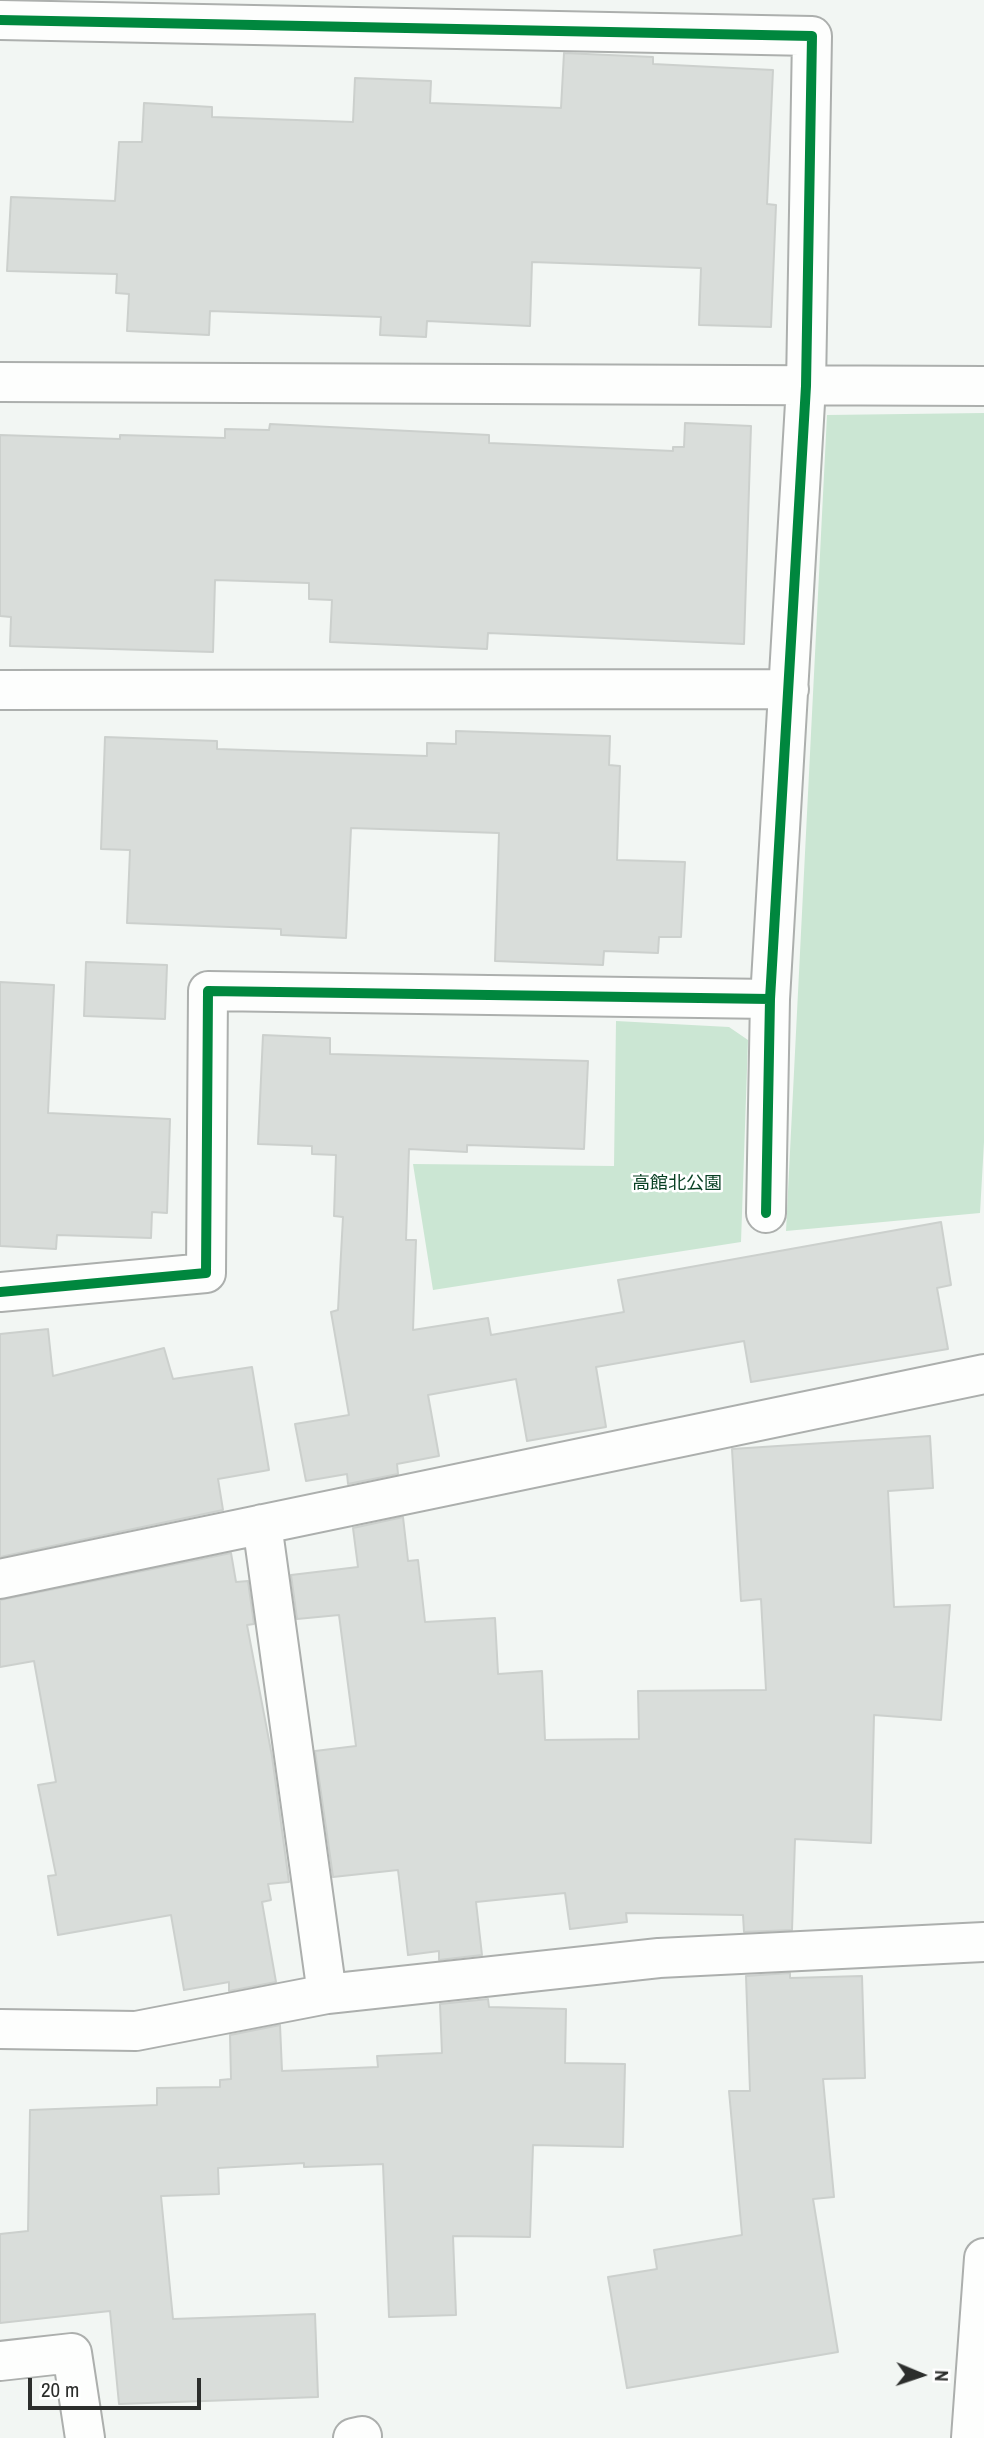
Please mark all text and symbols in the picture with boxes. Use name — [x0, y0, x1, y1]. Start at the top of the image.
park label: 高館北公園 — [632, 1173, 722, 1195]
north arrow — [886, 2340, 956, 2410]
scale bar — [32, 2364, 205, 2408]
text: N — [929, 2370, 955, 2382]
text: 20 m — [41, 2375, 79, 2404]

